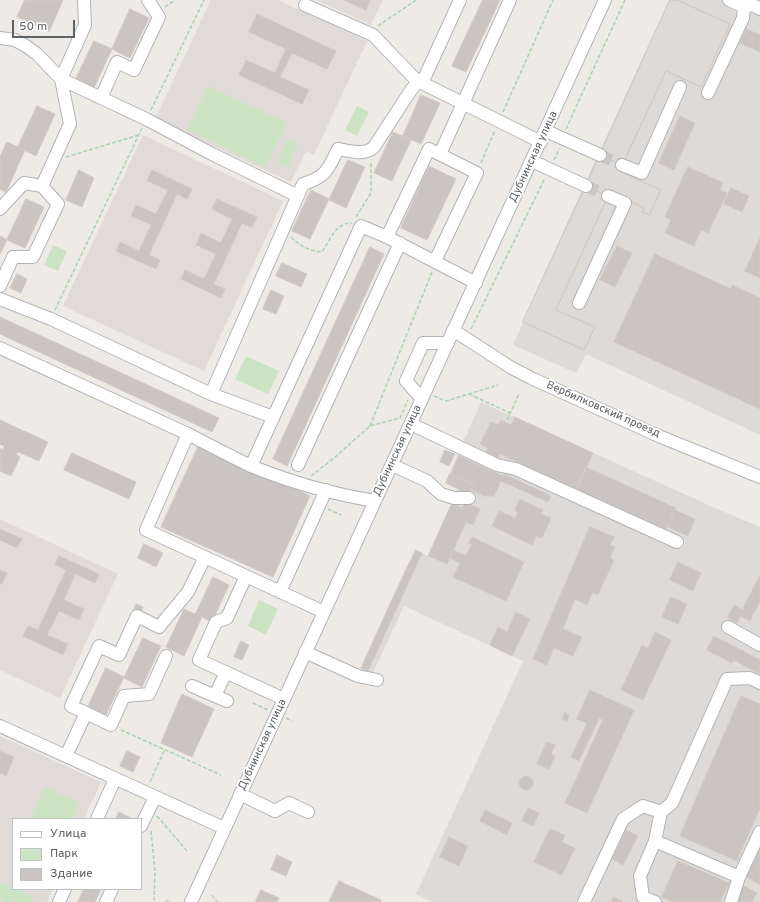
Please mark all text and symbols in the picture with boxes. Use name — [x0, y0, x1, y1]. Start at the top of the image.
scale bar — [14, 12, 77, 38]
text: 50 m — [19, 19, 47, 35]
street label: Дубнинская улица — [507, 109, 561, 205]
street label: Вербилковский проезд — [544, 379, 662, 441]
street label: Дубнинская улица — [371, 403, 425, 499]
street label: Дубнинская улица — [236, 697, 290, 793]
legend — [12, 818, 142, 890]
text: Улица — [50, 826, 86, 842]
text: Парк — [50, 846, 78, 862]
text: Здание — [50, 866, 93, 882]

